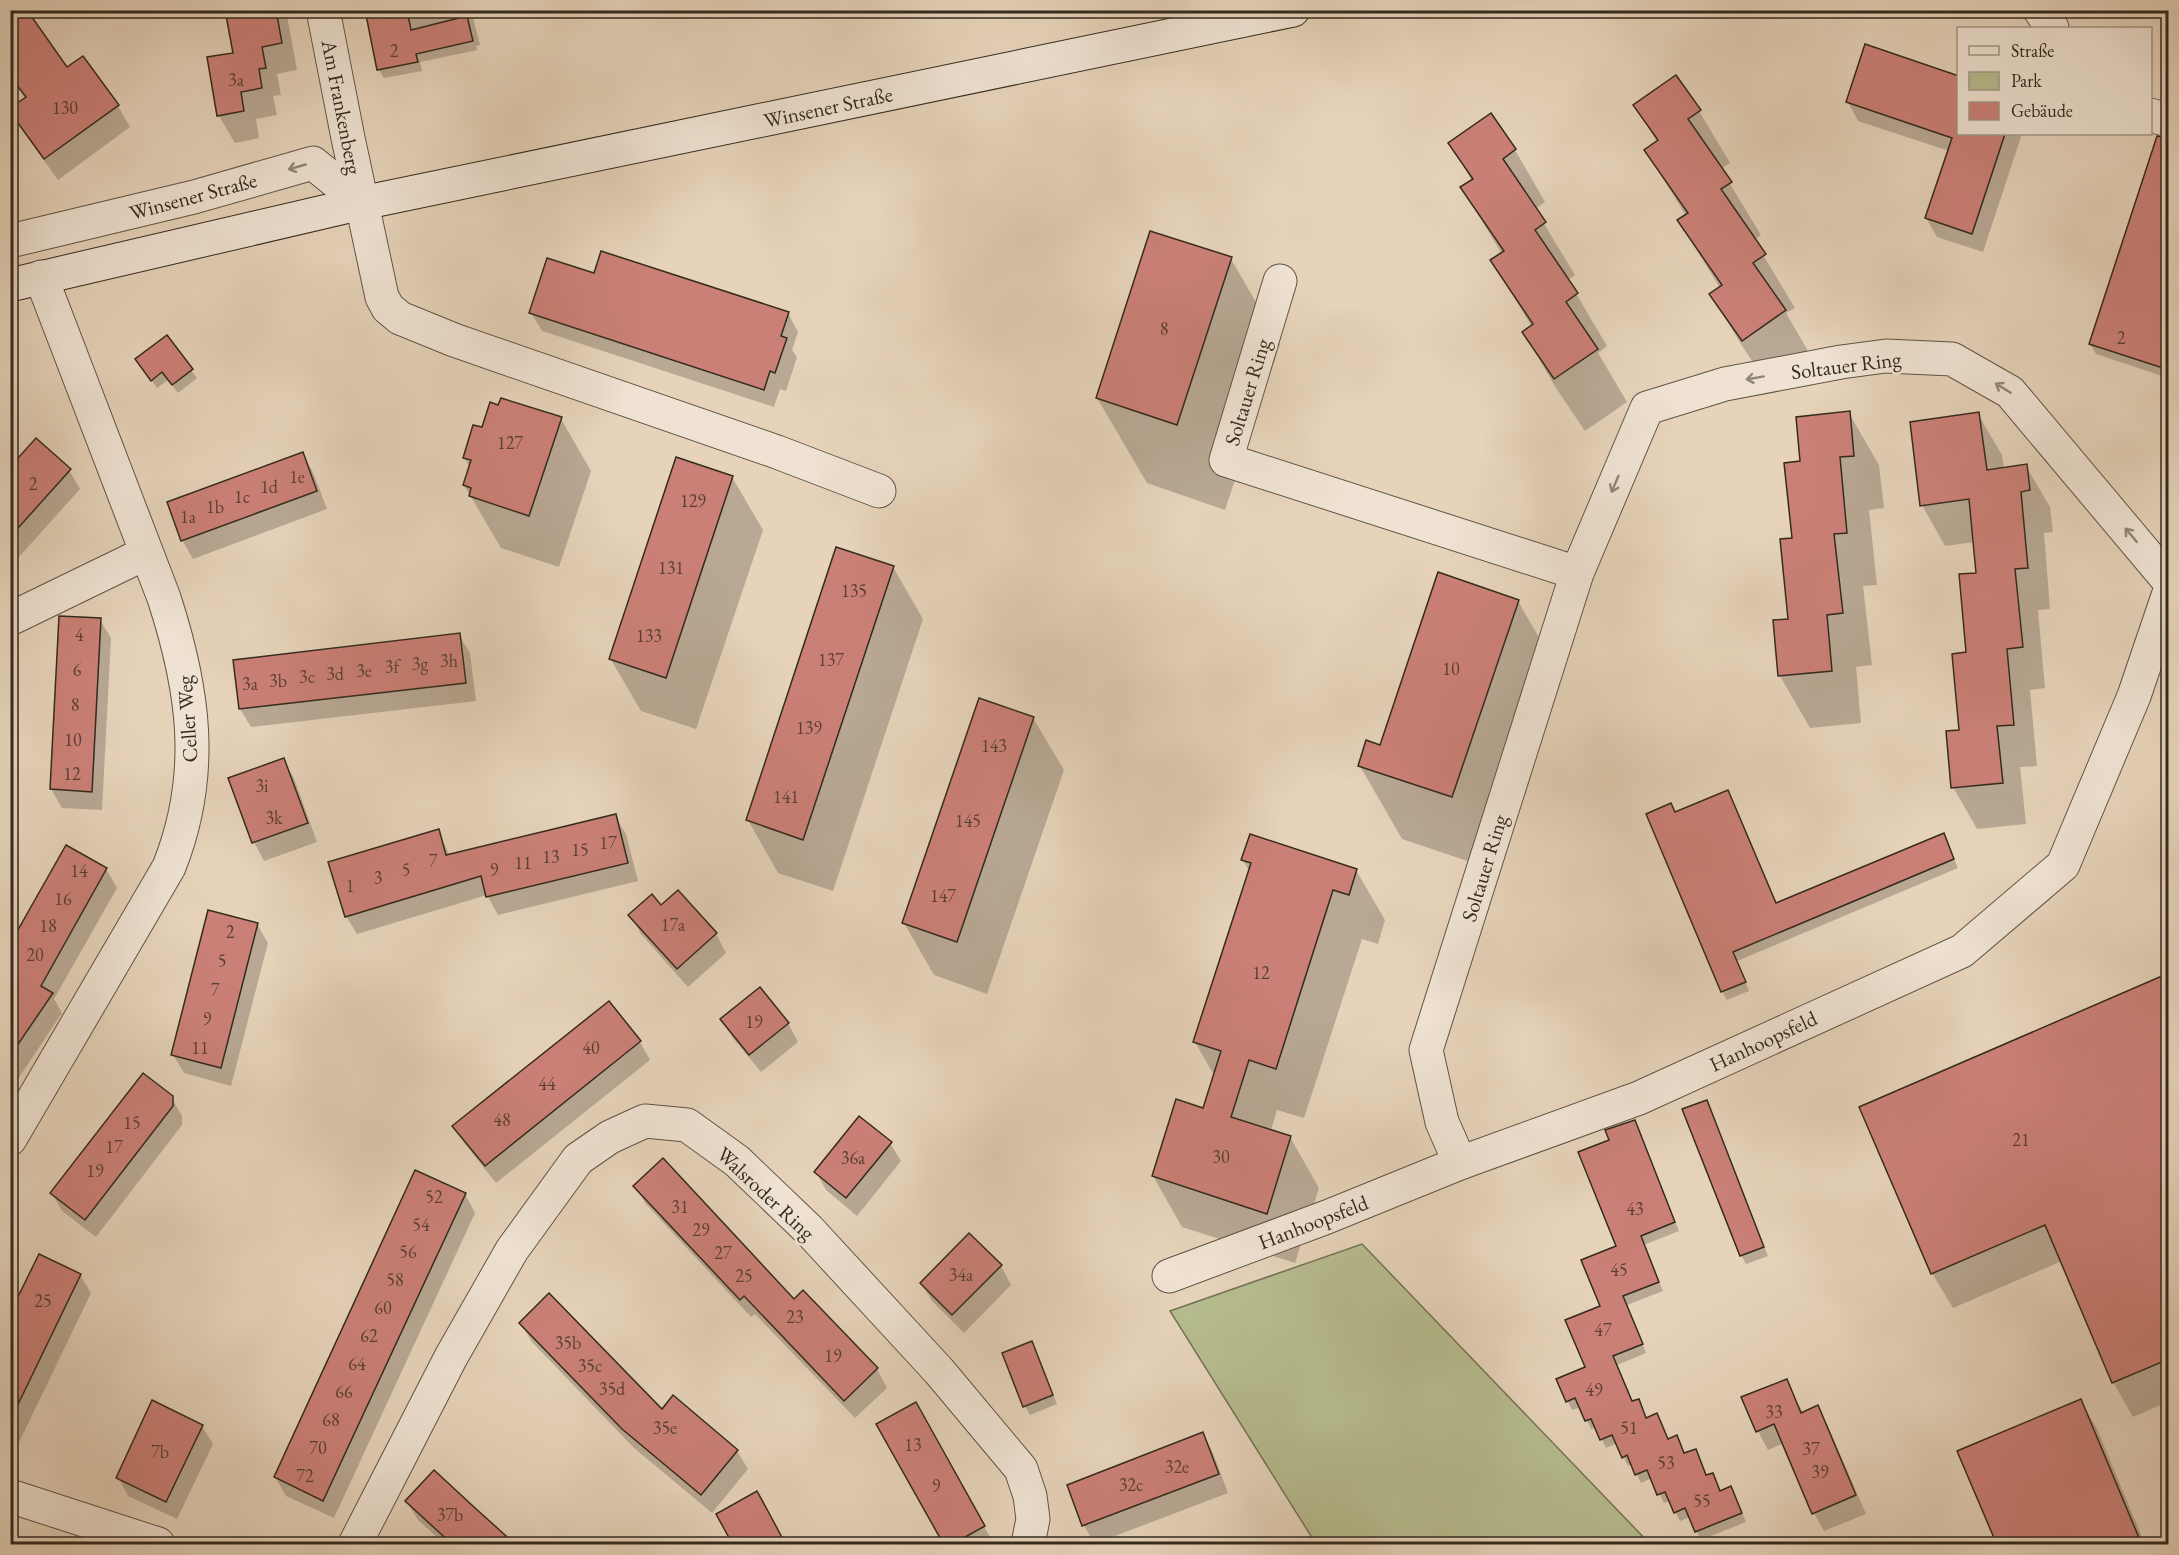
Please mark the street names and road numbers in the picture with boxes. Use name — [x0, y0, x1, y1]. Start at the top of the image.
street label: Am Frankenberg — [316, 36, 368, 177]
street label: Winsener Straße — [761, 80, 895, 134]
street label: Winsener Straße — [126, 166, 260, 226]
street label: Soltauer Ring — [1218, 334, 1276, 449]
street label: Soltauer Ring — [1789, 345, 1903, 385]
street label: Celler Weg — [170, 674, 204, 763]
street label: Soltauer Ring — [1455, 810, 1513, 925]
street label: Hanhoopsfeld — [1705, 1004, 1822, 1078]
street label: Walsroder Ring — [711, 1140, 822, 1246]
street label: Hanhoopsfeld — [1254, 1189, 1372, 1255]

